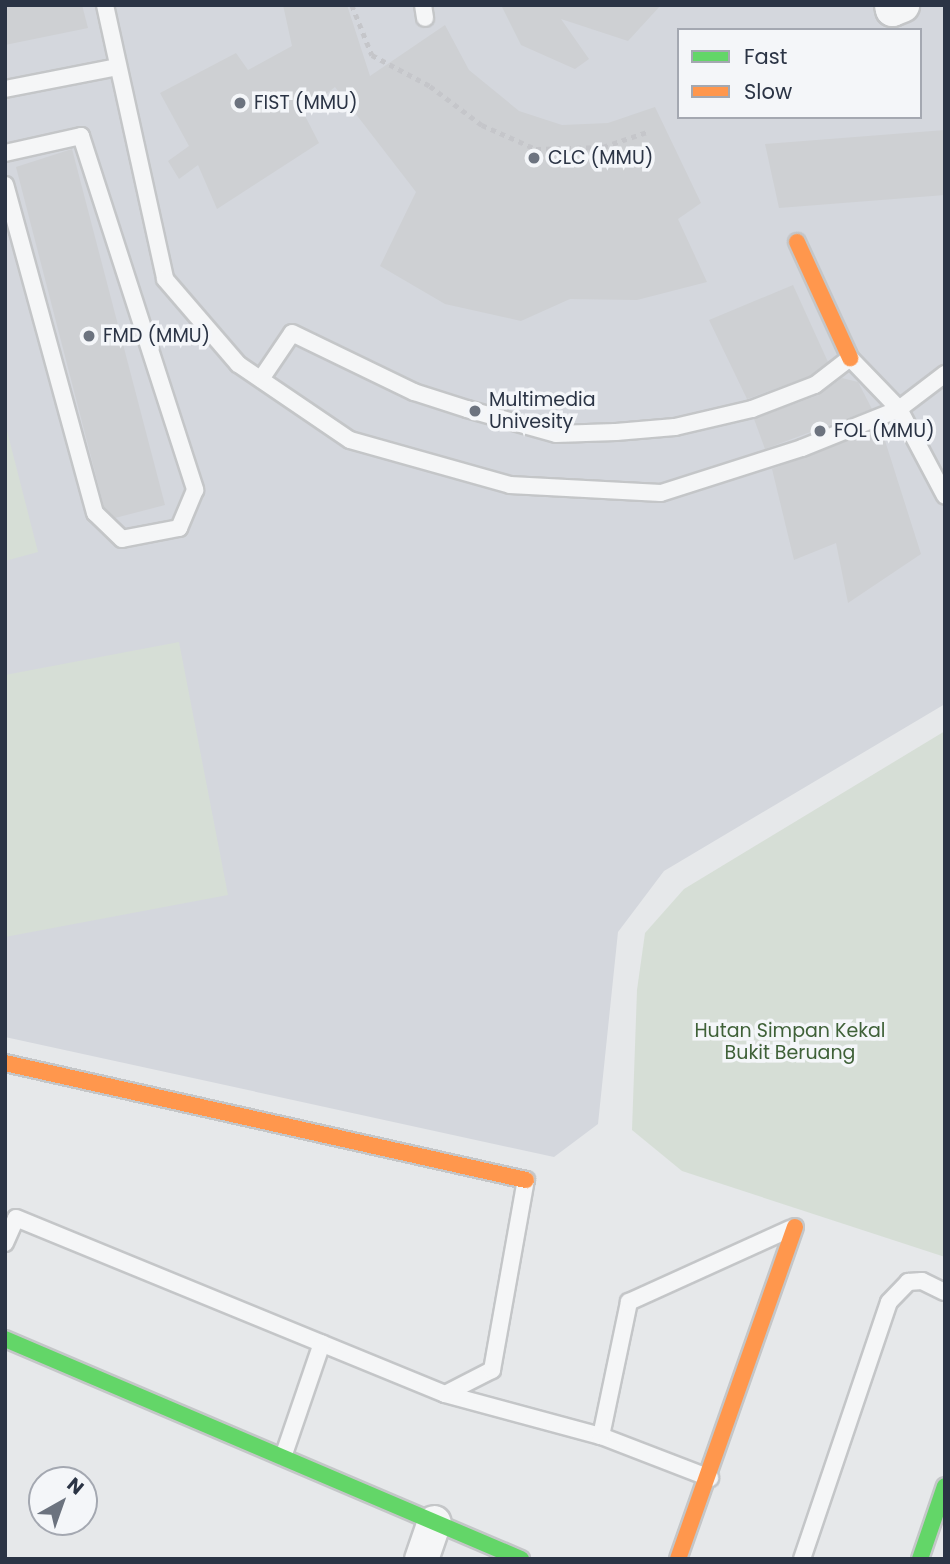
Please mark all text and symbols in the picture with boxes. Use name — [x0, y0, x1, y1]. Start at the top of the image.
legend — [677, 28, 922, 119]
text: Fast — [744, 42, 787, 71]
text: Slow — [744, 77, 792, 106]
place label: FIST (MMU) — [254, 92, 358, 114]
marker: FIST (MMU) — [232, 95, 248, 111]
place label: CLC (MMU) — [548, 147, 653, 169]
marker: CLC (MMU) — [526, 150, 542, 166]
place label: FMD (MMU) — [103, 325, 210, 347]
marker: FMD (MMU) — [81, 328, 97, 344]
place label: Multimedia Univesity — [489, 389, 595, 433]
marker: Multimedia Univesity — [467, 403, 483, 419]
place label: FOL (MMU) — [834, 420, 935, 442]
marker: FOL (MMU) — [812, 423, 828, 439]
park label: Hutan Simpan Kekal Bukit Beruang — [694, 1020, 886, 1064]
north arrow — [28, 1466, 98, 1536]
text: N — [61, 1471, 90, 1501]

